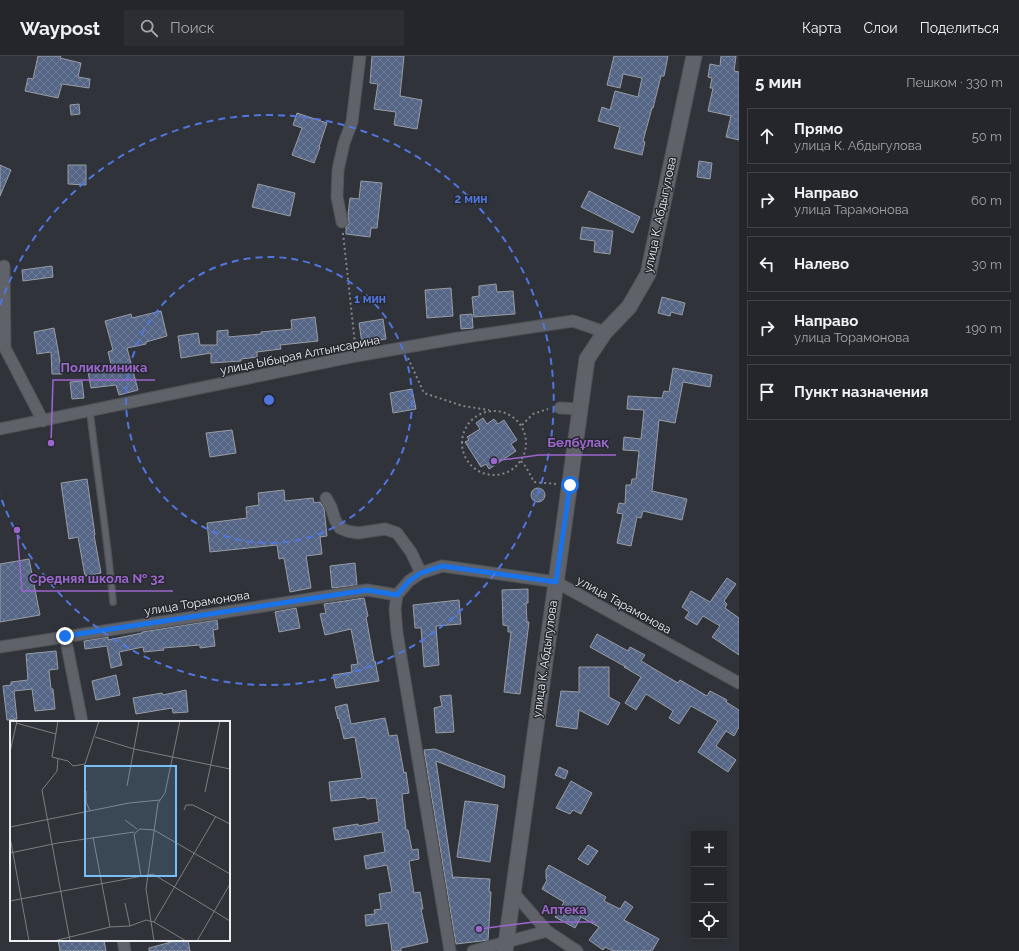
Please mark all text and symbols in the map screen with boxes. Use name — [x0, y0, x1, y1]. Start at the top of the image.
search box — [124, 10, 404, 46]
text: Waypost — [20, 17, 100, 39]
icon: search — [138, 17, 160, 39]
text: Поиск — [170, 19, 215, 37]
text: Карта — [802, 20, 841, 36]
text: Слои — [863, 20, 898, 36]
text: Поделиться — [920, 20, 999, 36]
text: 5 мин — [755, 72, 802, 92]
text: Пешком · 330 m — [906, 75, 1003, 90]
text: Прямо — [794, 120, 843, 138]
icon: ahead — [756, 125, 778, 147]
text: 50 m — [972, 129, 1002, 144]
text: улица К. Абдыгулова — [794, 138, 922, 153]
street label: улица К. Абдыгулова — [641, 156, 679, 274]
text: Направо — [794, 184, 858, 202]
icon: right — [756, 189, 778, 211]
text: 2 мин — [454, 192, 488, 206]
text: 60 m — [971, 193, 1002, 208]
text: улица Тарамонова — [794, 202, 909, 217]
icon: left — [756, 253, 778, 275]
text: Налево — [794, 255, 849, 273]
text: 30 m — [972, 257, 1002, 272]
text: 1 мин — [354, 292, 386, 306]
text: Направо — [794, 312, 858, 330]
icon: right — [756, 317, 778, 339]
text: 190 m — [966, 321, 1002, 336]
text: улица Торамонова — [794, 330, 909, 345]
street label: улица Ыбырая Алтынсарина — [219, 333, 381, 377]
callout: Поликлиника — [53, 355, 155, 380]
text: Поликлиника — [61, 360, 148, 375]
icon: arrive — [756, 381, 778, 403]
text: Пункт назначения — [794, 383, 928, 401]
centre of rings — [262, 393, 276, 407]
callout: Белбұлақ — [539, 430, 616, 455]
text: Белбұлақ — [547, 435, 609, 450]
route start — [561, 476, 579, 494]
callout: Средняя школа № 32 — [22, 566, 173, 591]
text: Средняя школа № 32 — [29, 571, 165, 586]
street label: улица Тарамонова — [574, 573, 674, 637]
street label: улица Торамонова — [143, 588, 251, 618]
street label: улица К. Абдыгулова — [530, 600, 560, 718]
route end — [56, 627, 74, 645]
inset map — [10, 721, 230, 941]
map controls — [691, 831, 727, 939]
button: + — [691, 831, 727, 867]
button: − — [691, 867, 727, 903]
callout: Аптека — [534, 897, 595, 922]
text: Аптека — [541, 902, 587, 917]
button: locate — [691, 903, 727, 939]

